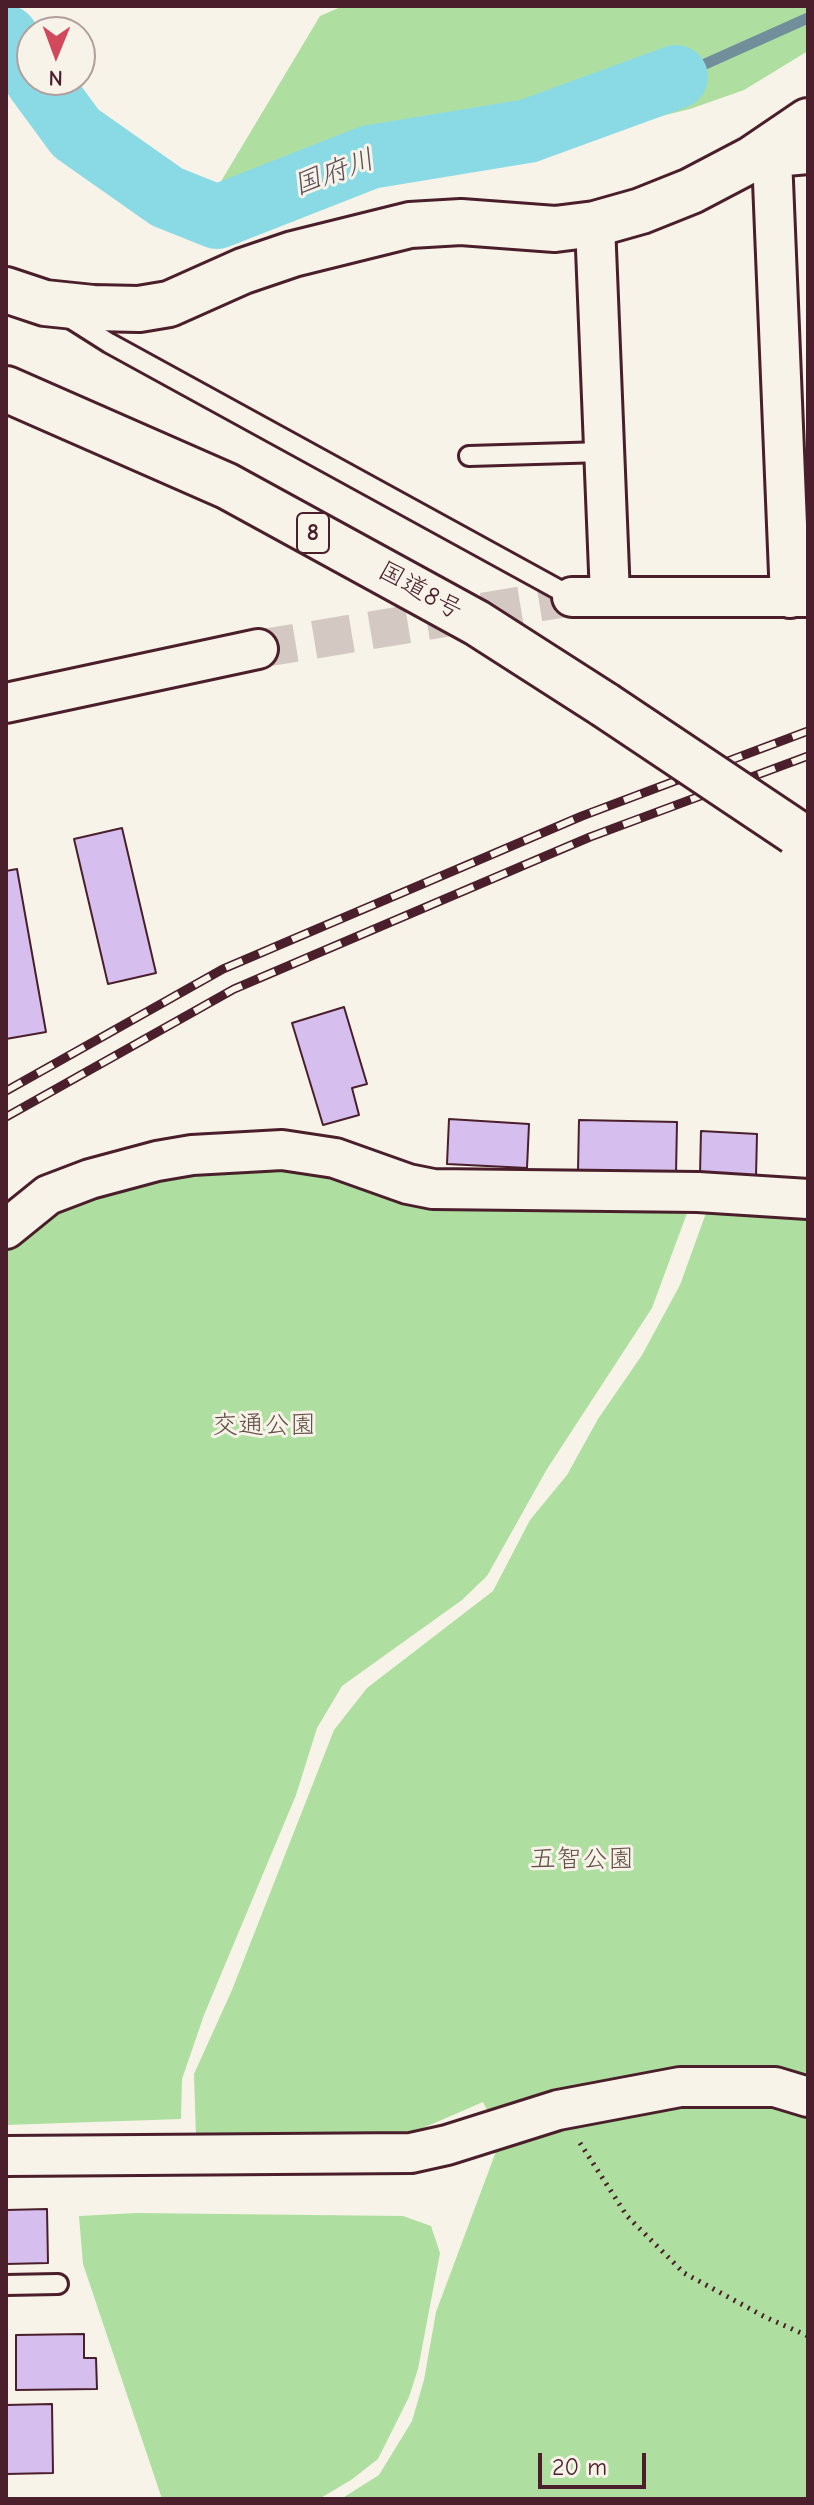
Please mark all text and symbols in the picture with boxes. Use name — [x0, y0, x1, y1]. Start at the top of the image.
north arrow — [16, 16, 96, 96]
text: N — [48, 65, 63, 91]
water label: 国府川 — [289, 143, 379, 203]
road number: 8 — [297, 513, 329, 553]
street label: 国道8号 — [372, 555, 468, 627]
park label: 交通公園 — [212, 1410, 316, 1442]
park label: 五智公園 — [530, 1844, 634, 1876]
scale bar — [542, 2437, 650, 2487]
text: 20 m — [552, 2453, 607, 2481]

